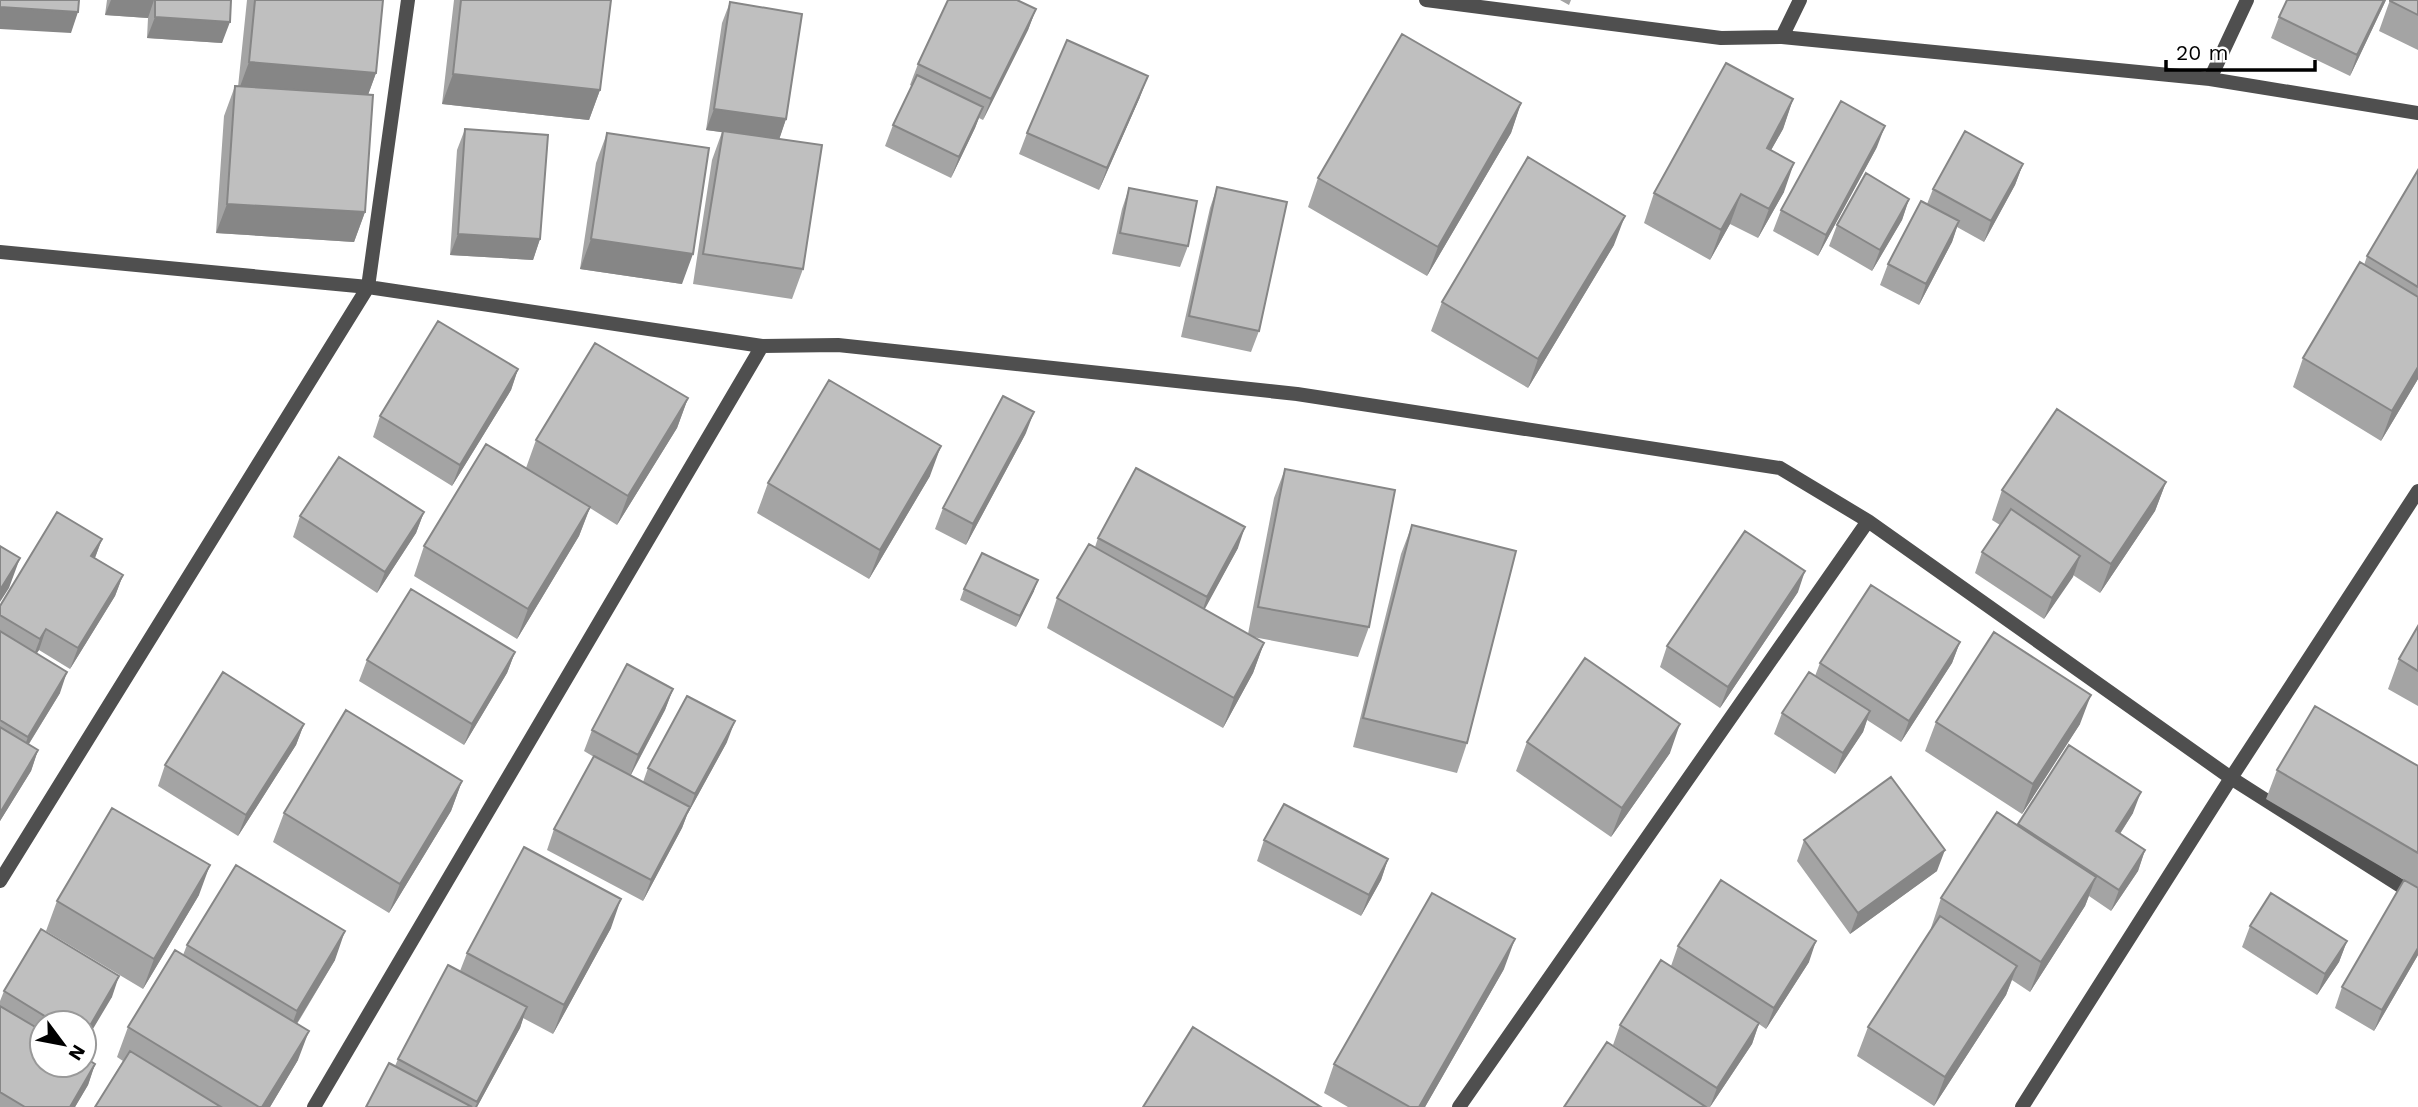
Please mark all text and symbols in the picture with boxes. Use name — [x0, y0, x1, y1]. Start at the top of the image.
scale bar — [2166, 28, 2315, 72]
text: 20 m — [2176, 40, 2228, 65]
north arrow — [28, 1009, 98, 1079]
text: N — [64, 1041, 90, 1065]

